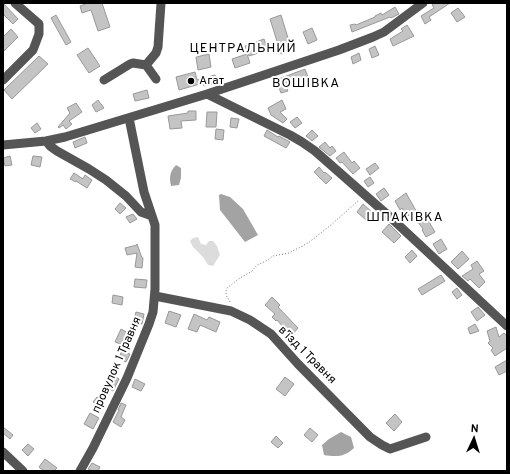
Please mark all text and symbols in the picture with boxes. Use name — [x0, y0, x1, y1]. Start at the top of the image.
district label: ЦЕНТРАЛЬНИЙ — [189, 39, 297, 57]
place label: Агат — [199, 73, 225, 89]
marker: Агат — [186, 76, 196, 86]
district label: ВОШІВКА — [272, 76, 340, 92]
district label: ШПАКІВКА — [366, 210, 444, 226]
street label: провулок 1 Травня — [89, 314, 145, 416]
street label: в’їзд 1 Травня — [274, 322, 340, 388]
north arrow — [454, 418, 494, 458]
text: N — [470, 422, 479, 436]

